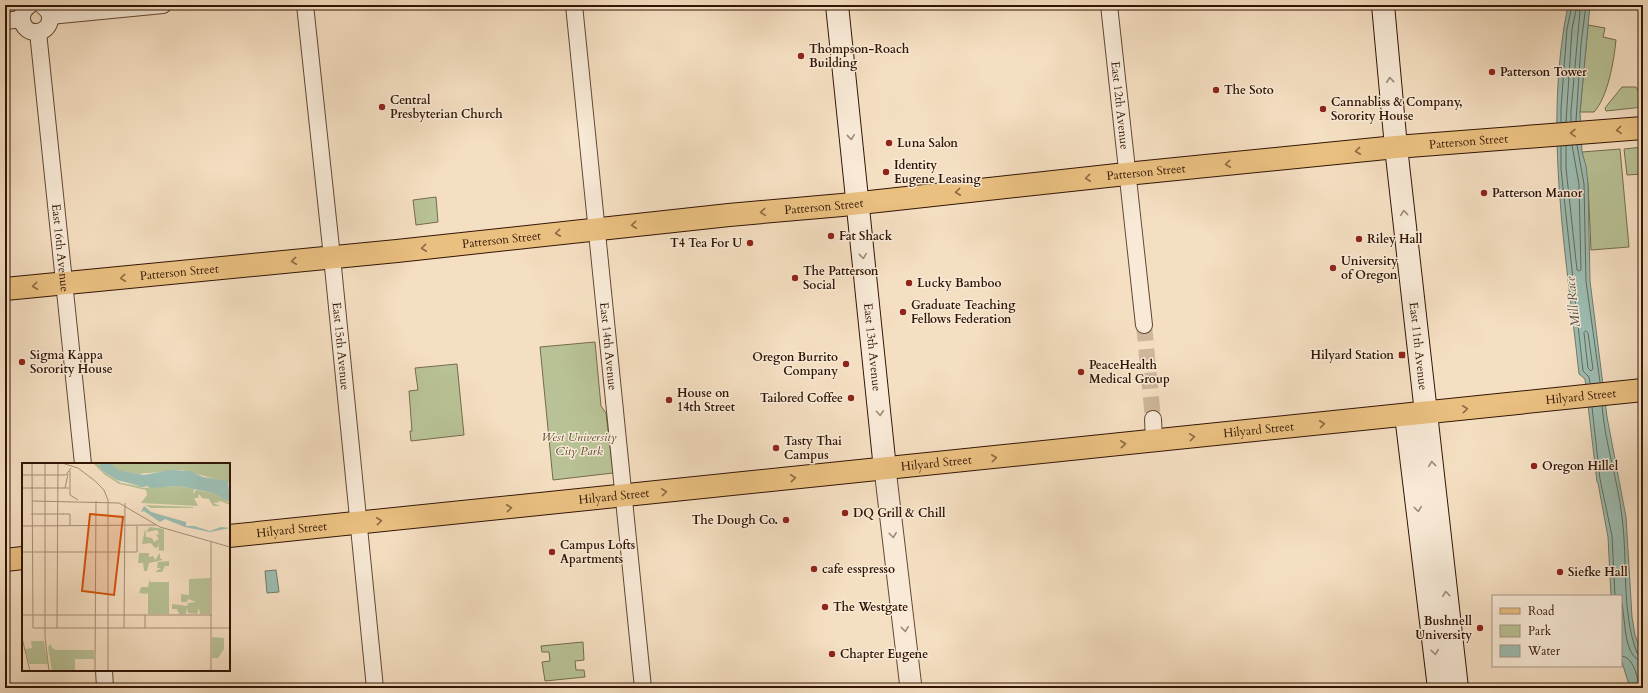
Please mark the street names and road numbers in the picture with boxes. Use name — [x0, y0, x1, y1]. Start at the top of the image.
street label: East 12th Avenue — [1107, 61, 1133, 150]
street label: Patterson Street — [1428, 130, 1509, 152]
street label: Patterson Street — [1106, 160, 1186, 184]
street label: Patterson Street — [784, 195, 864, 218]
street label: East 16th Avenue — [48, 203, 73, 293]
street label: Patterson Street — [461, 227, 542, 252]
street label: Patterson Street — [139, 260, 220, 284]
street label: East 15th Avenue — [329, 301, 353, 391]
street label: East 14th Avenue — [596, 301, 621, 391]
street label: East 11th Avenue — [1406, 301, 1431, 391]
street label: East 13th Avenue — [860, 302, 885, 392]
street label: Hilyard Street — [1545, 385, 1617, 408]
street label: Hilyard Street — [1222, 418, 1295, 441]
street label: Hilyard Street — [900, 451, 973, 475]
street label: Hilyard Street — [578, 485, 650, 508]
street label: Hilyard Street — [256, 518, 328, 541]

